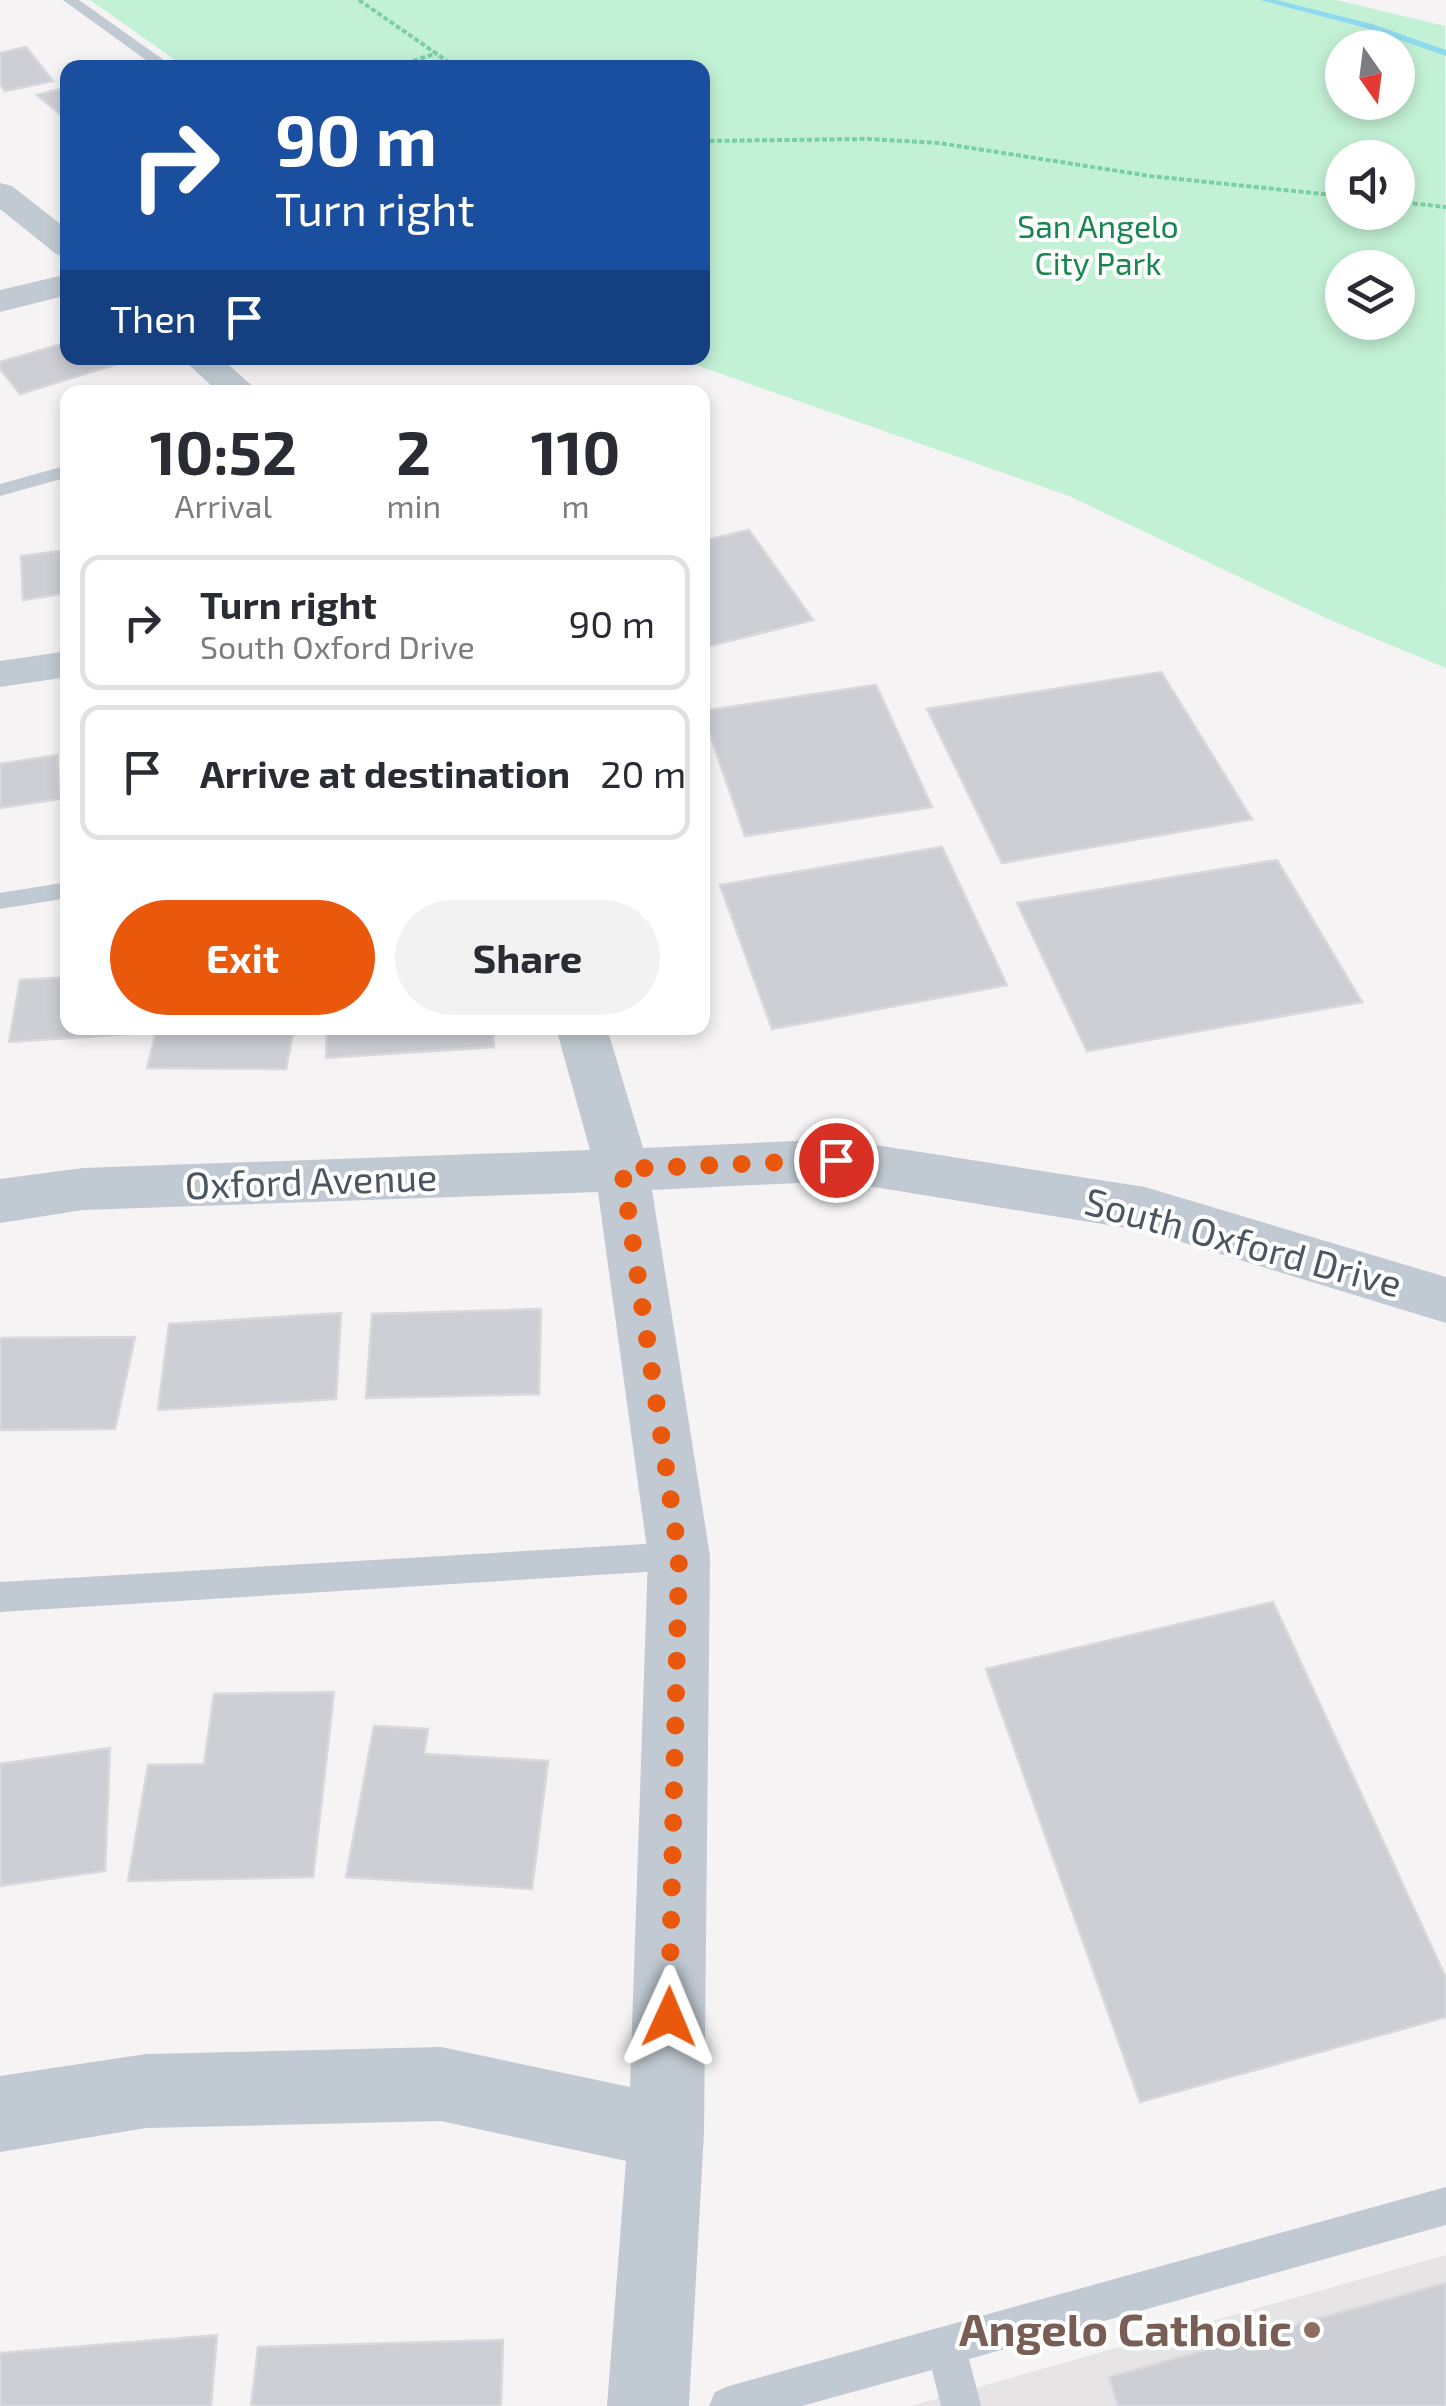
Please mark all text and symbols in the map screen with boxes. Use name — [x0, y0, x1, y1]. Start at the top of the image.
north arrow — [1325, 30, 1415, 120]
map controls — [1325, 30, 1415, 340]
text: 90 m — [275, 96, 437, 180]
icon: right — [110, 100, 240, 230]
button: sound — [1325, 140, 1415, 230]
text: Turn right — [275, 181, 475, 235]
park label: San Angelo City Park — [1017, 206, 1179, 281]
button: layers — [1325, 250, 1415, 340]
icon: arrive — [217, 290, 272, 345]
text: Then — [110, 295, 197, 341]
text: 10:52 — [150, 415, 297, 487]
text: 2 — [396, 415, 431, 487]
text: 110 — [531, 415, 620, 487]
text: Arrival — [175, 486, 272, 524]
text: min — [386, 486, 441, 524]
text: m — [561, 486, 590, 524]
text: Turn right — [200, 581, 377, 627]
icon: right — [115, 595, 170, 650]
text: 90 m — [569, 600, 655, 646]
text: South Oxford Drive — [200, 627, 475, 665]
icon: arrive — [115, 745, 170, 800]
text: Arrive at destination — [200, 750, 570, 796]
text: 20 m — [600, 750, 686, 796]
button: Exit — [110, 900, 375, 1015]
button: Share — [395, 900, 660, 1015]
pin — [794, 1118, 879, 1203]
icon: arrive — [809, 1133, 864, 1188]
street label: Oxford Avenue — [184, 1153, 438, 1207]
street label: South Oxford Drive — [1080, 1177, 1407, 1305]
position arrow — [617, 1965, 721, 2069]
place label: Angelo Catholic — [959, 2301, 1292, 2355]
marker: Angelo Catholic — [1301, 2319, 1323, 2341]

